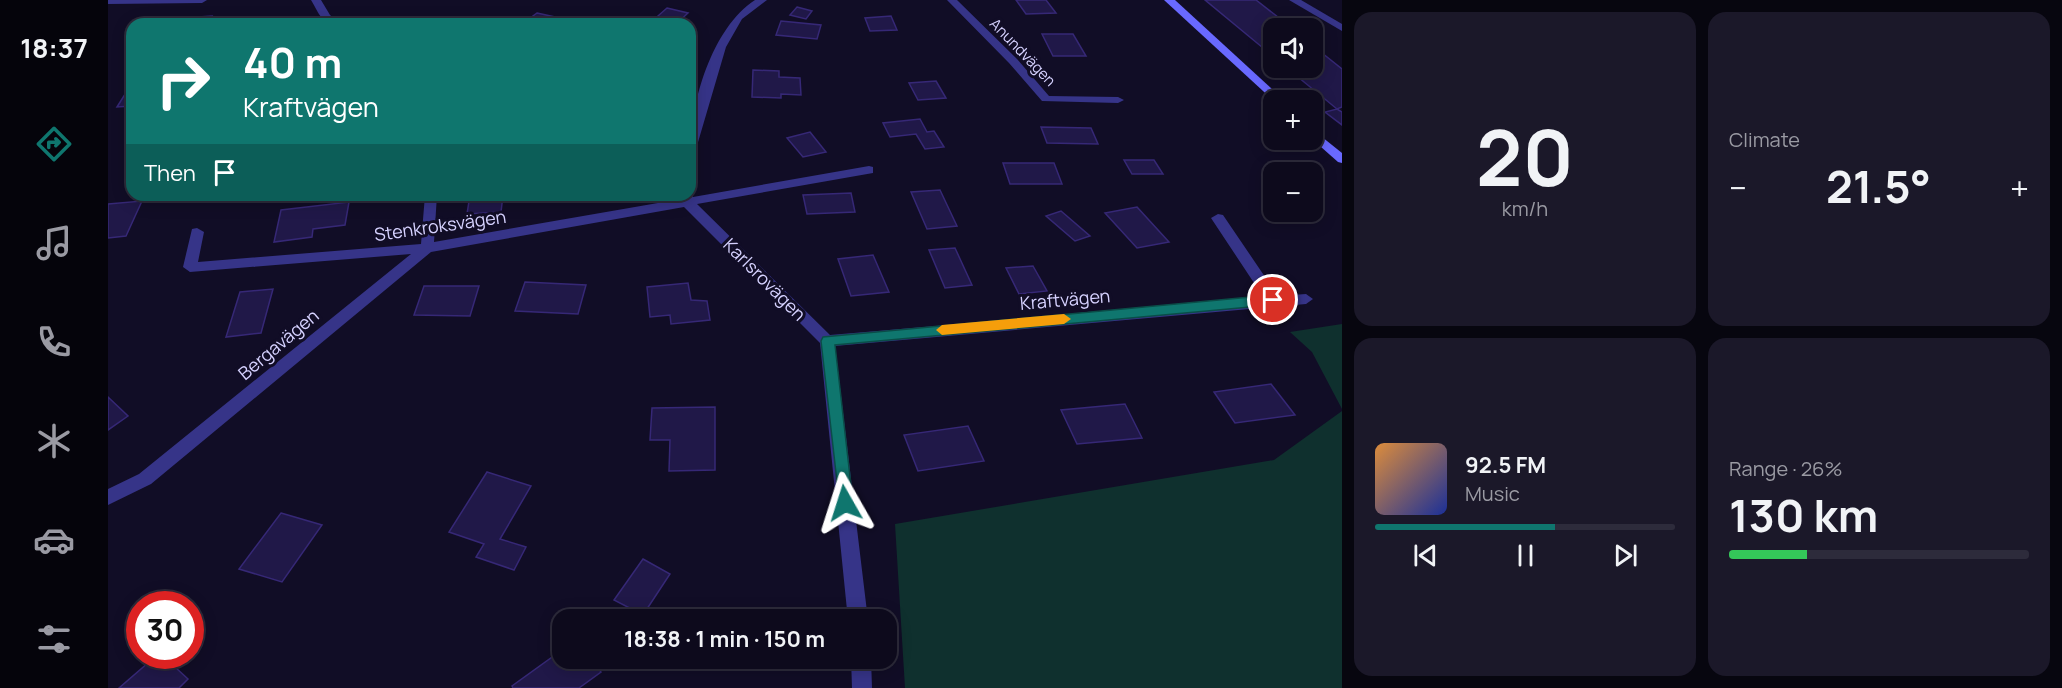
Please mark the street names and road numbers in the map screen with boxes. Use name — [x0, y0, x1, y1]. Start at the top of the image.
street label: Anundvägen — [985, 13, 1061, 91]
street label: Stenkroksvägen — [373, 204, 507, 246]
street label: Karlsrovägen — [718, 232, 812, 326]
street label: Kraftvägen — [1019, 283, 1111, 315]
street label: Bergavägen — [233, 303, 323, 385]

